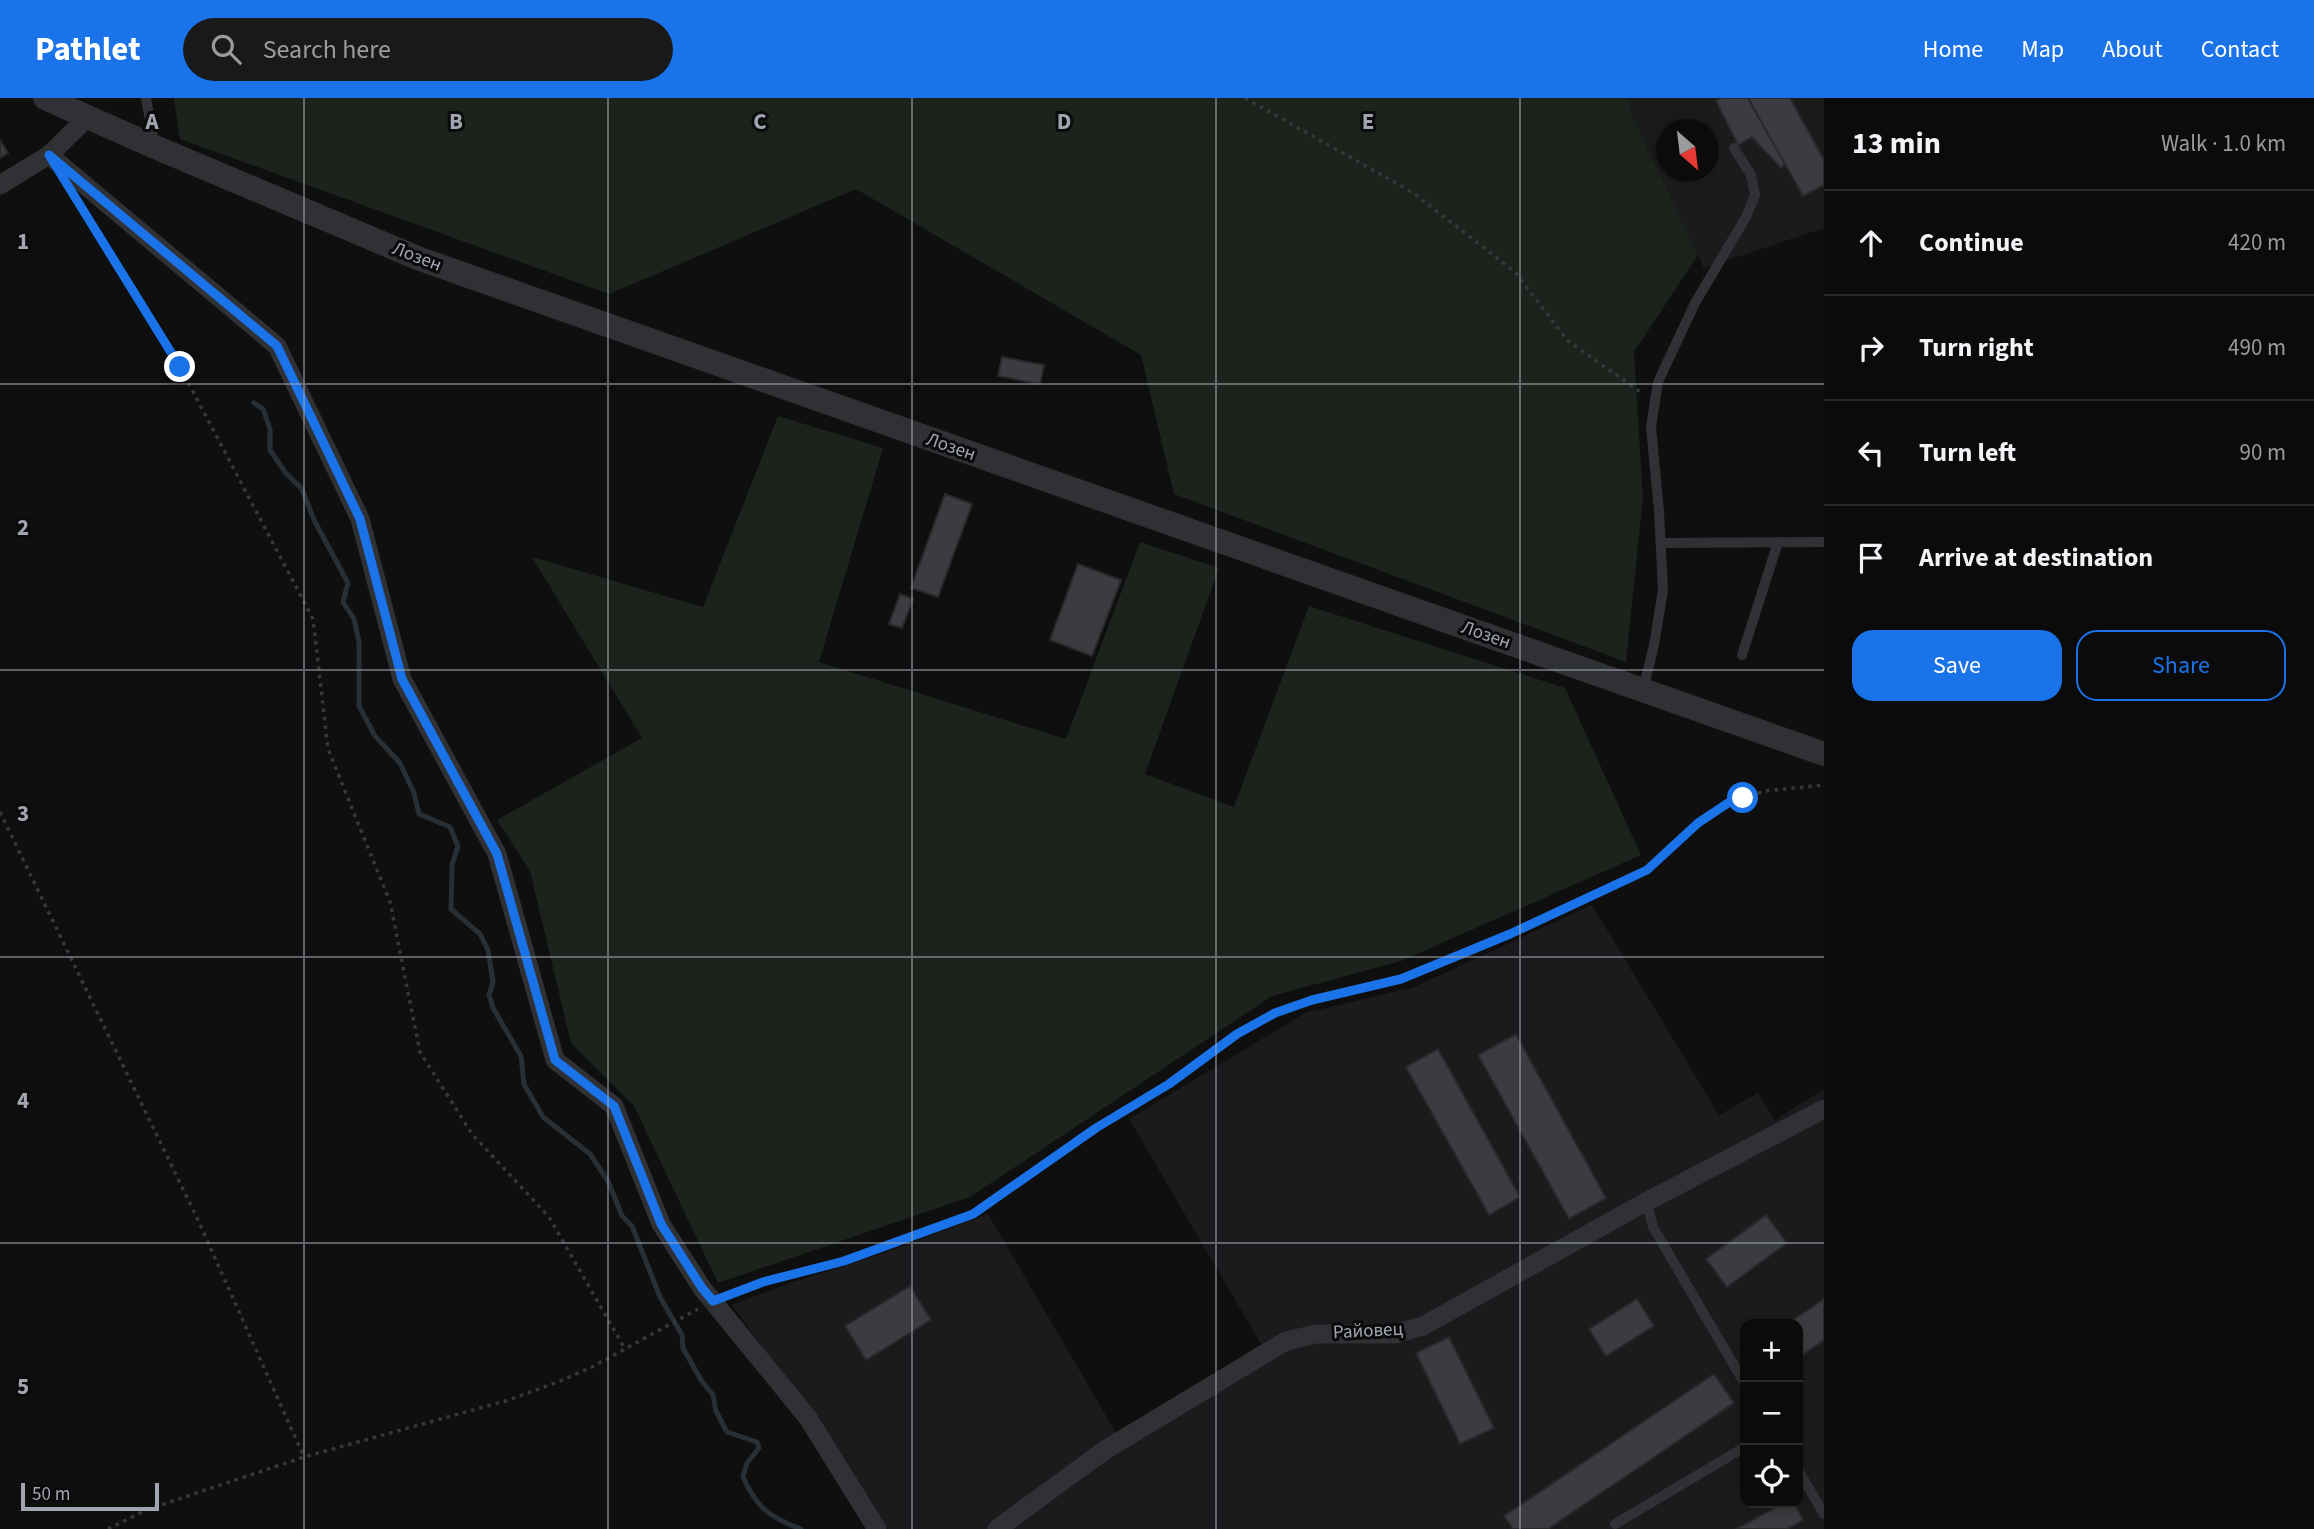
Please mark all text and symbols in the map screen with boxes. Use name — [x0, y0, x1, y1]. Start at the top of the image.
search box — [183, 18, 673, 81]
text: Pathlet — [35, 26, 141, 73]
icon: search — [207, 30, 245, 68]
text: Search here — [263, 31, 391, 68]
text: Home — [1923, 32, 1983, 67]
text: Map — [2021, 32, 2064, 67]
text: About — [2102, 32, 2163, 67]
text: Contact — [2201, 32, 2279, 67]
text: A — [144, 105, 159, 138]
text: B — [449, 105, 463, 138]
text: C — [753, 105, 767, 138]
text: D — [1057, 105, 1071, 138]
text: E — [1362, 105, 1374, 138]
north arrow — [1656, 119, 1719, 182]
text: 13 min — [1852, 122, 1941, 165]
text: Walk · 1.0 km — [2161, 127, 2286, 160]
icon: ahead — [1852, 224, 1890, 262]
text: Continue — [1919, 224, 2024, 261]
text: 1 — [17, 225, 29, 258]
text: 420 m — [2228, 226, 2286, 259]
street label: Лозен — [388, 235, 446, 279]
icon: right — [1852, 329, 1890, 367]
text: Turn right — [1919, 329, 2034, 366]
text: 490 m — [2228, 331, 2286, 364]
route end — [164, 351, 195, 382]
street label: Лозен — [923, 426, 979, 468]
icon: left — [1852, 434, 1890, 472]
text: Turn left — [1919, 434, 2016, 471]
text: 90 m — [2239, 436, 2286, 469]
text: 2 — [17, 511, 29, 544]
icon: arrive — [1852, 539, 1890, 577]
text: Arrive at destination — [1919, 539, 2153, 576]
street label: Лозен — [1458, 614, 1514, 656]
button: Save — [1852, 630, 2062, 701]
button: Share — [2076, 630, 2286, 701]
route start — [1727, 782, 1758, 813]
text: 3 — [17, 797, 29, 830]
text: 4 — [17, 1084, 29, 1117]
street label: Райовец — [1332, 1316, 1404, 1346]
map controls — [1740, 1319, 1803, 1508]
button: + — [1740, 1319, 1803, 1382]
text: 5 — [17, 1370, 29, 1403]
button: − — [1740, 1382, 1803, 1445]
button: locate — [1740, 1445, 1803, 1508]
scale bar — [21, 1480, 159, 1512]
text: 50 m — [32, 1481, 70, 1508]

